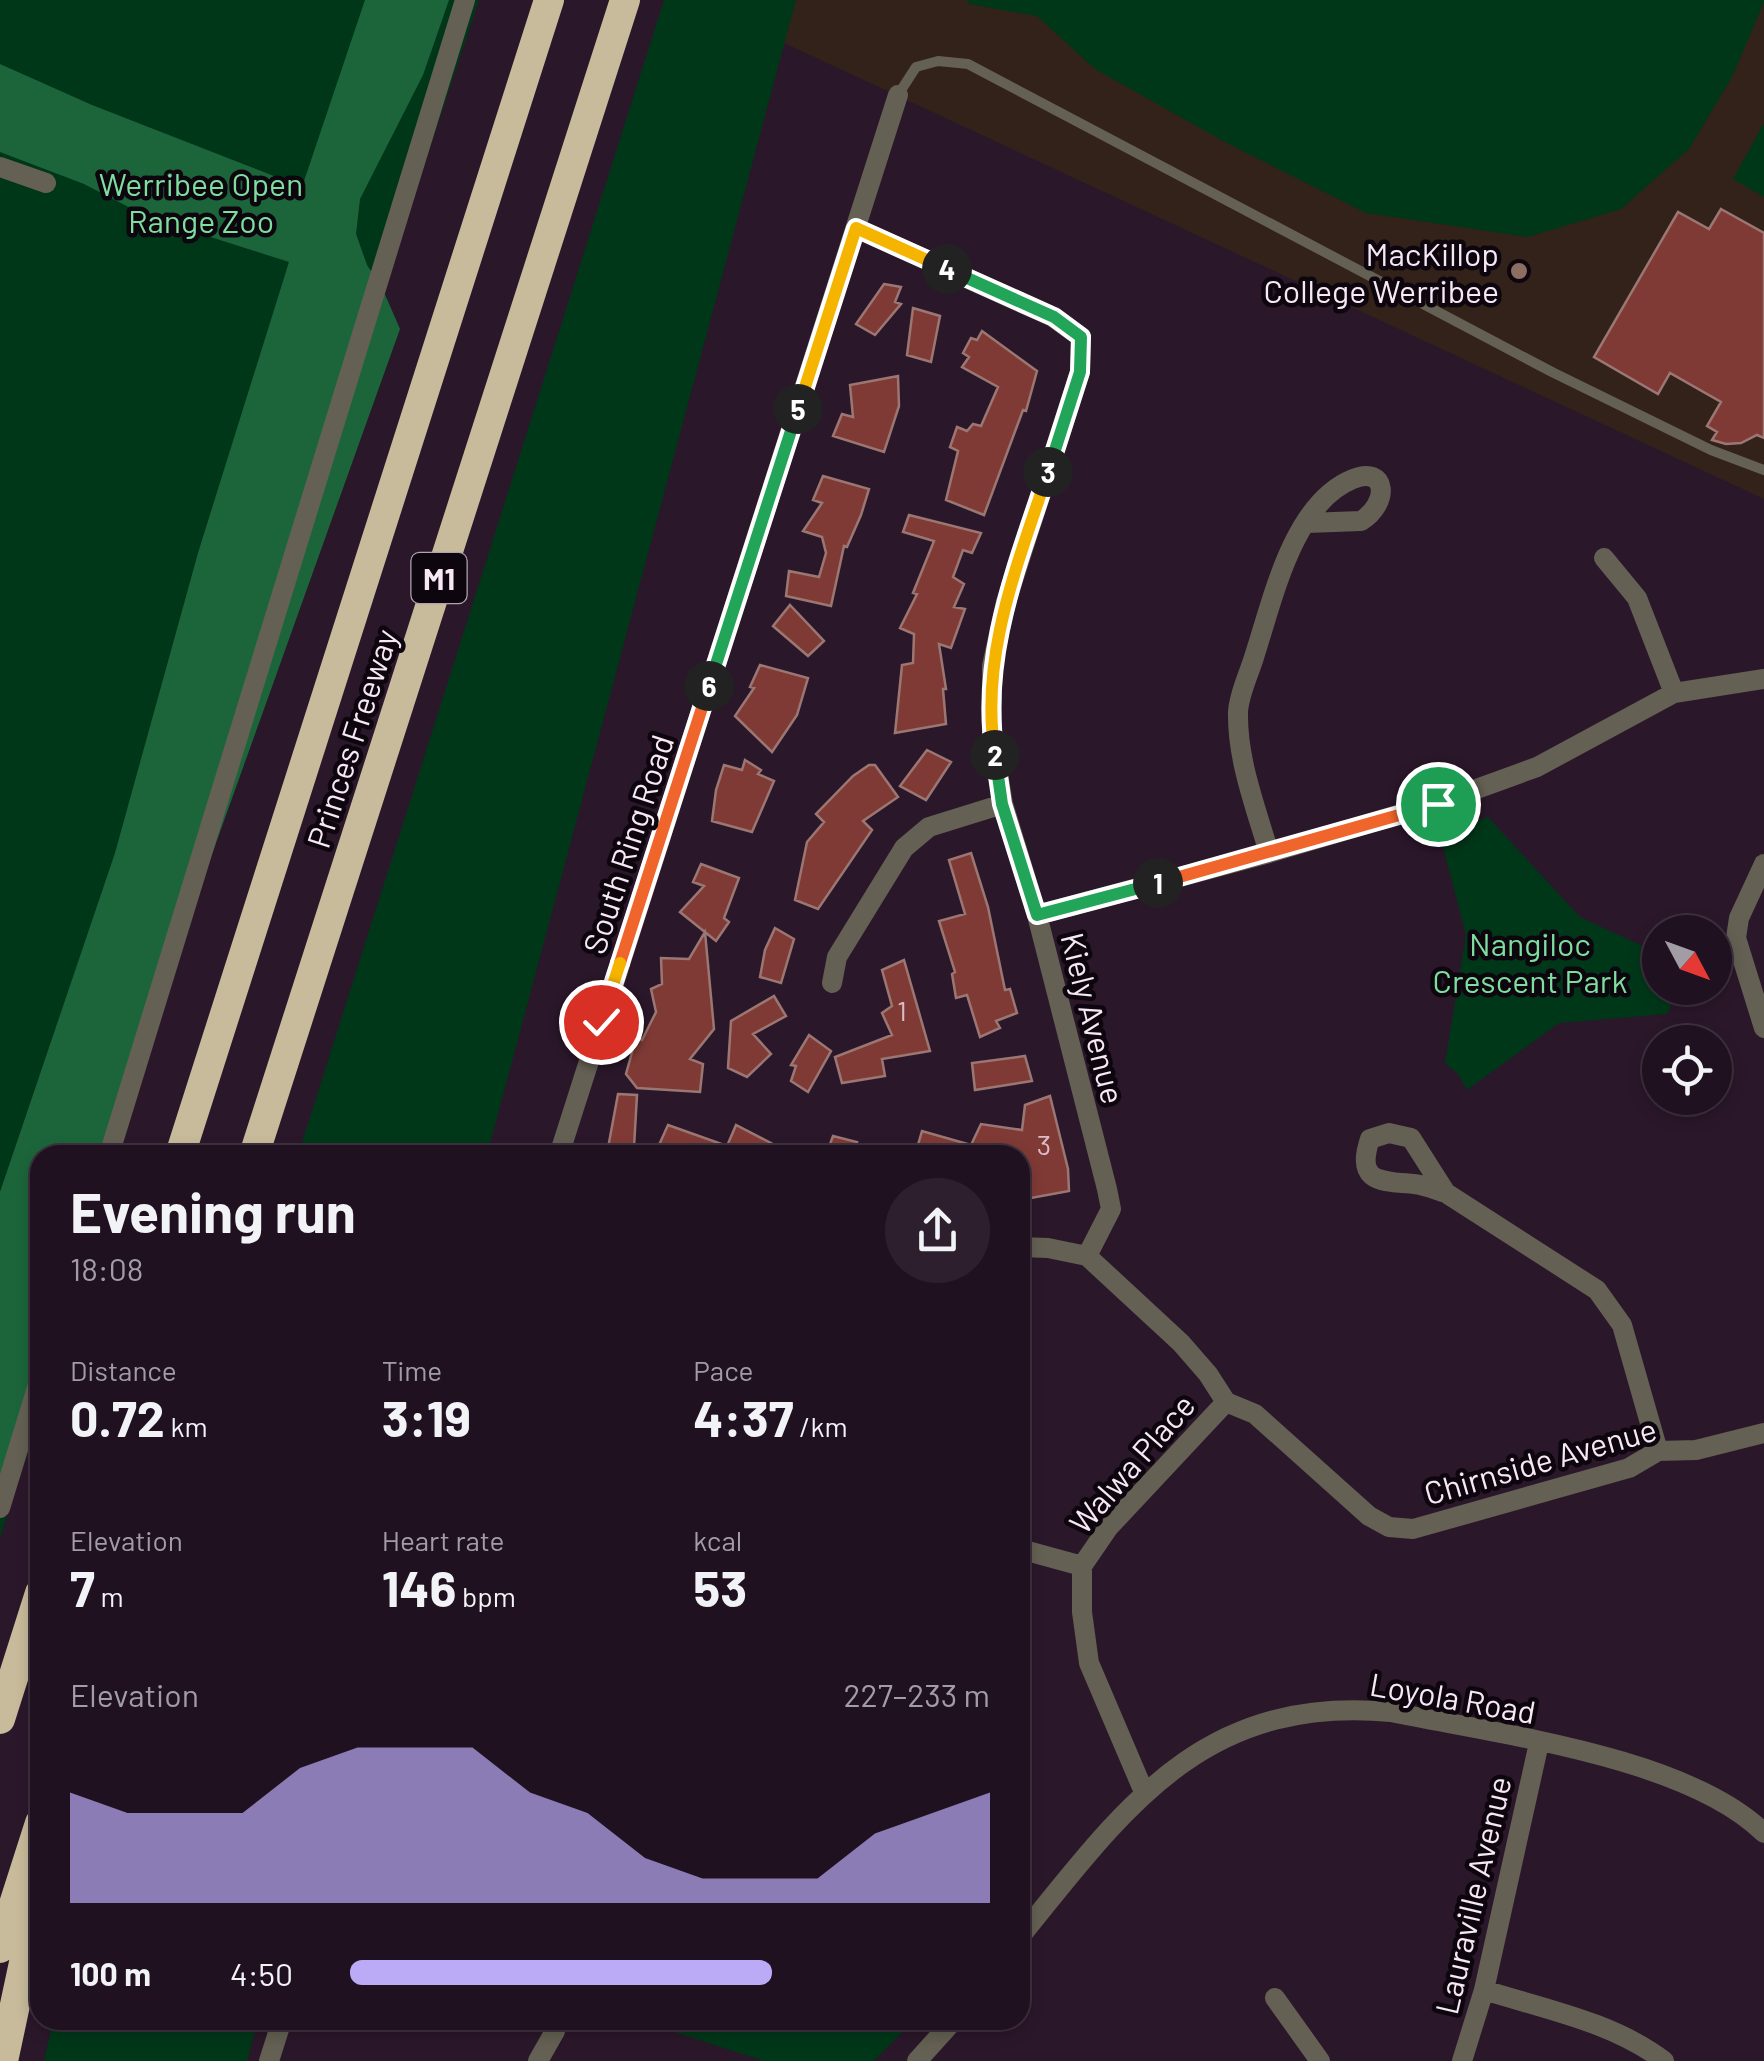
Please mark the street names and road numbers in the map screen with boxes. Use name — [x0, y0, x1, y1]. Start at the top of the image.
road number: M1 — [412, 553, 466, 603]
street label: Princes Freeway — [298, 624, 404, 852]
street label: South Ring Road — [574, 730, 680, 958]
street label: Kiely Avenue — [1054, 929, 1134, 1107]
street label: Walwa Place — [1060, 1386, 1202, 1540]
street label: Chirnside Avenue — [1419, 1409, 1661, 1511]
street label: Loyola Road — [1367, 1664, 1539, 1730]
street label: Lauraville Avenue — [1426, 1772, 1518, 2018]

